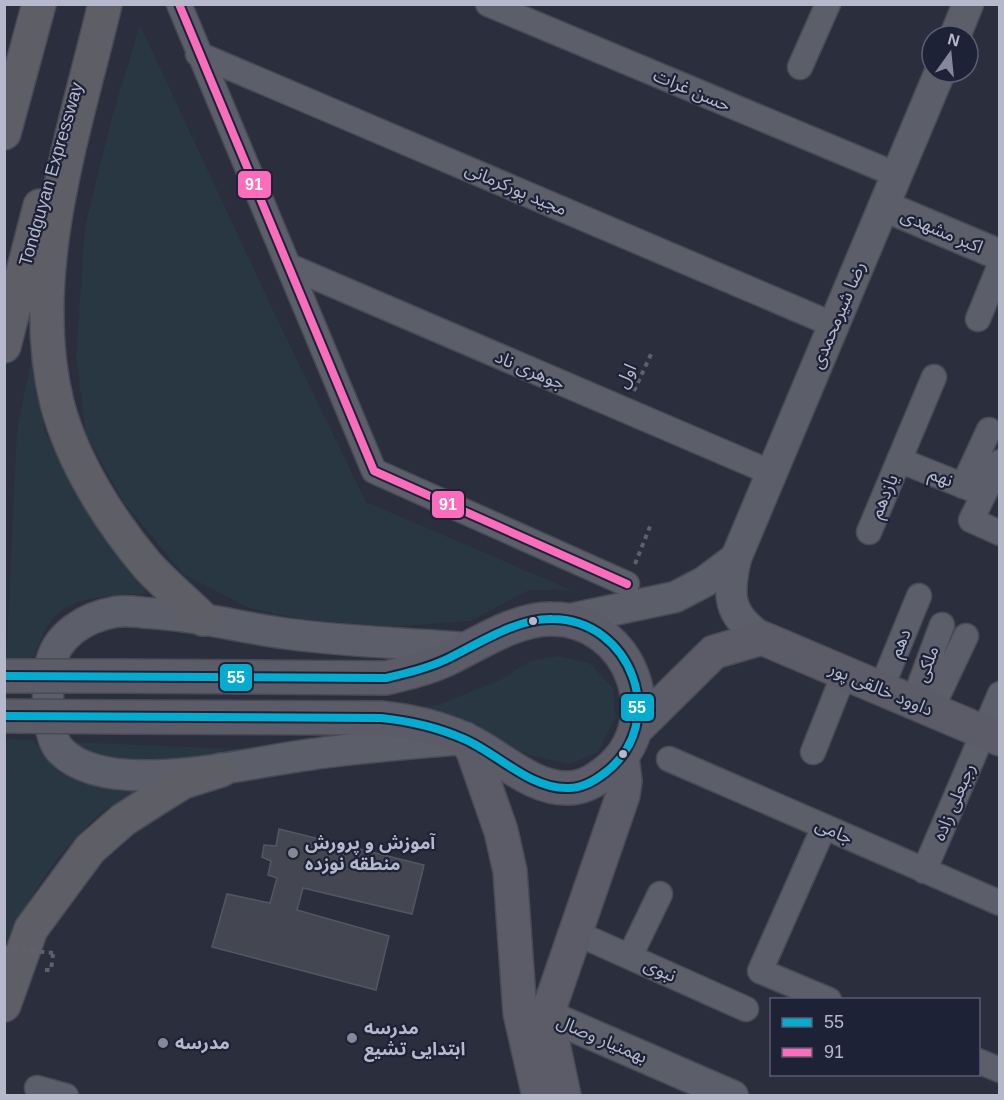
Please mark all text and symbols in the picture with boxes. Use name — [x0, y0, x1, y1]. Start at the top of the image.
north arrow — [920, 24, 980, 84]
text: N — [946, 30, 962, 50]
street label: حسن غرات — [650, 65, 734, 116]
street label: Tondguyan Expressway — [15, 80, 87, 268]
street label: مجید پورکرمانی — [462, 159, 570, 220]
line badge: 91 — [237, 170, 272, 199]
text: 91 — [245, 176, 263, 193]
street label: اکبر مشهدی — [898, 205, 986, 258]
street label: رضا شیرمحمدی — [806, 258, 870, 372]
street label: جوهری ناد — [492, 346, 568, 395]
street label: اول — [612, 361, 641, 392]
street label: نهم — [925, 463, 956, 494]
street label: یازدهم — [866, 471, 905, 522]
line badge: 91 — [431, 490, 465, 519]
text: 91 — [439, 496, 457, 513]
unlabelled marker — [527, 615, 539, 627]
street label: دهم — [885, 626, 918, 661]
street label: ملکی — [911, 643, 944, 685]
street label: داوود خالقی پور — [825, 658, 936, 721]
line badge: 55 — [219, 663, 253, 692]
text: 55 — [227, 669, 245, 686]
line badge: 55 — [620, 693, 655, 722]
text: 55 — [628, 699, 646, 716]
unlabelled marker — [617, 748, 629, 760]
street label: رجبعلی زاده — [929, 760, 980, 844]
street label: جامی — [812, 814, 856, 849]
place label: آموزش و پرورش منطقه نوزده — [305, 832, 436, 875]
marker: آموزش و پرورش منطقه نوزده — [286, 846, 300, 860]
street label: نبوی — [640, 954, 679, 987]
legend — [770, 998, 980, 1076]
street label: بهمنیار وصال — [553, 1011, 650, 1068]
text: 55 — [824, 1012, 844, 1032]
place label: مدرسه ابتدایی تشیع — [364, 1018, 465, 1062]
marker: مدرسه ابتدایی تشیع — [345, 1031, 359, 1045]
place label: مدرسه — [175, 1033, 230, 1054]
marker: مدرسه — [156, 1036, 170, 1050]
text: 91 — [824, 1042, 844, 1062]

